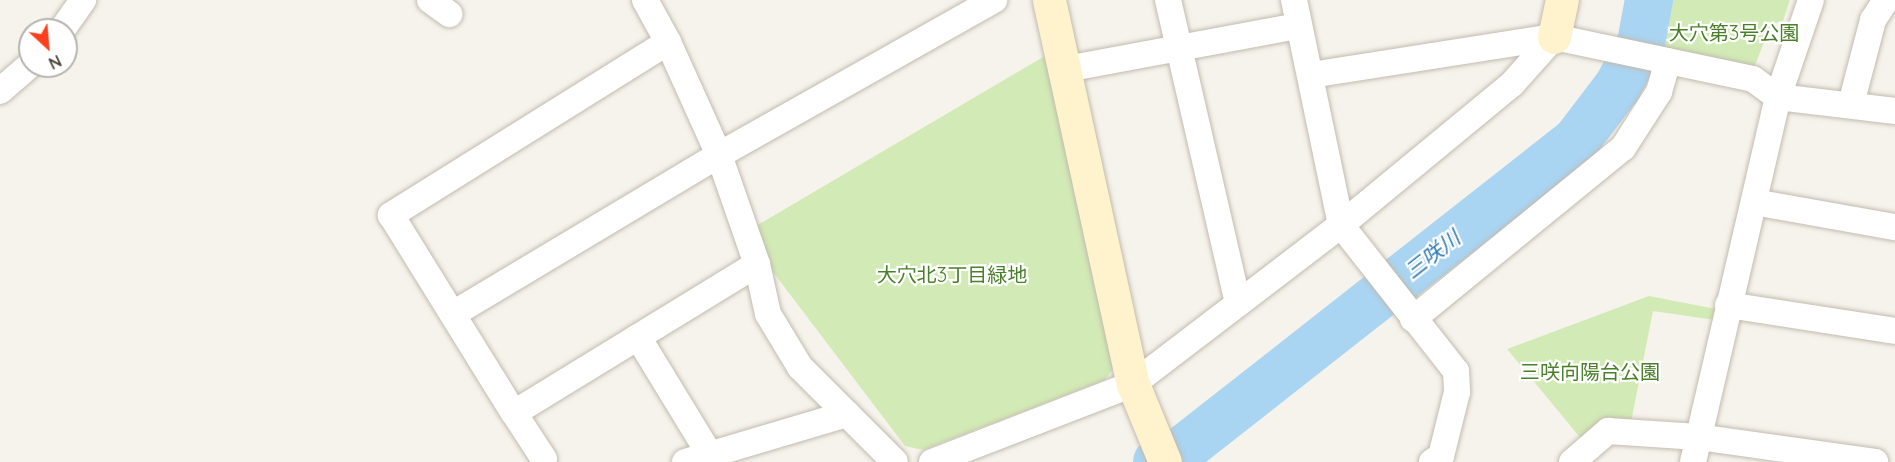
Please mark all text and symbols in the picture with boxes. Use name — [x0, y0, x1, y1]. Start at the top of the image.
north arrow — [18, 18, 78, 78]
park label: 大穴第3号公園 — [1669, 20, 1799, 44]
text: N — [45, 51, 65, 74]
water label: 三咲川 — [1399, 225, 1465, 283]
park label: 大穴北3丁目緑地 — [877, 262, 1027, 286]
park label: 三咲向陽台公園 — [1520, 359, 1660, 383]

